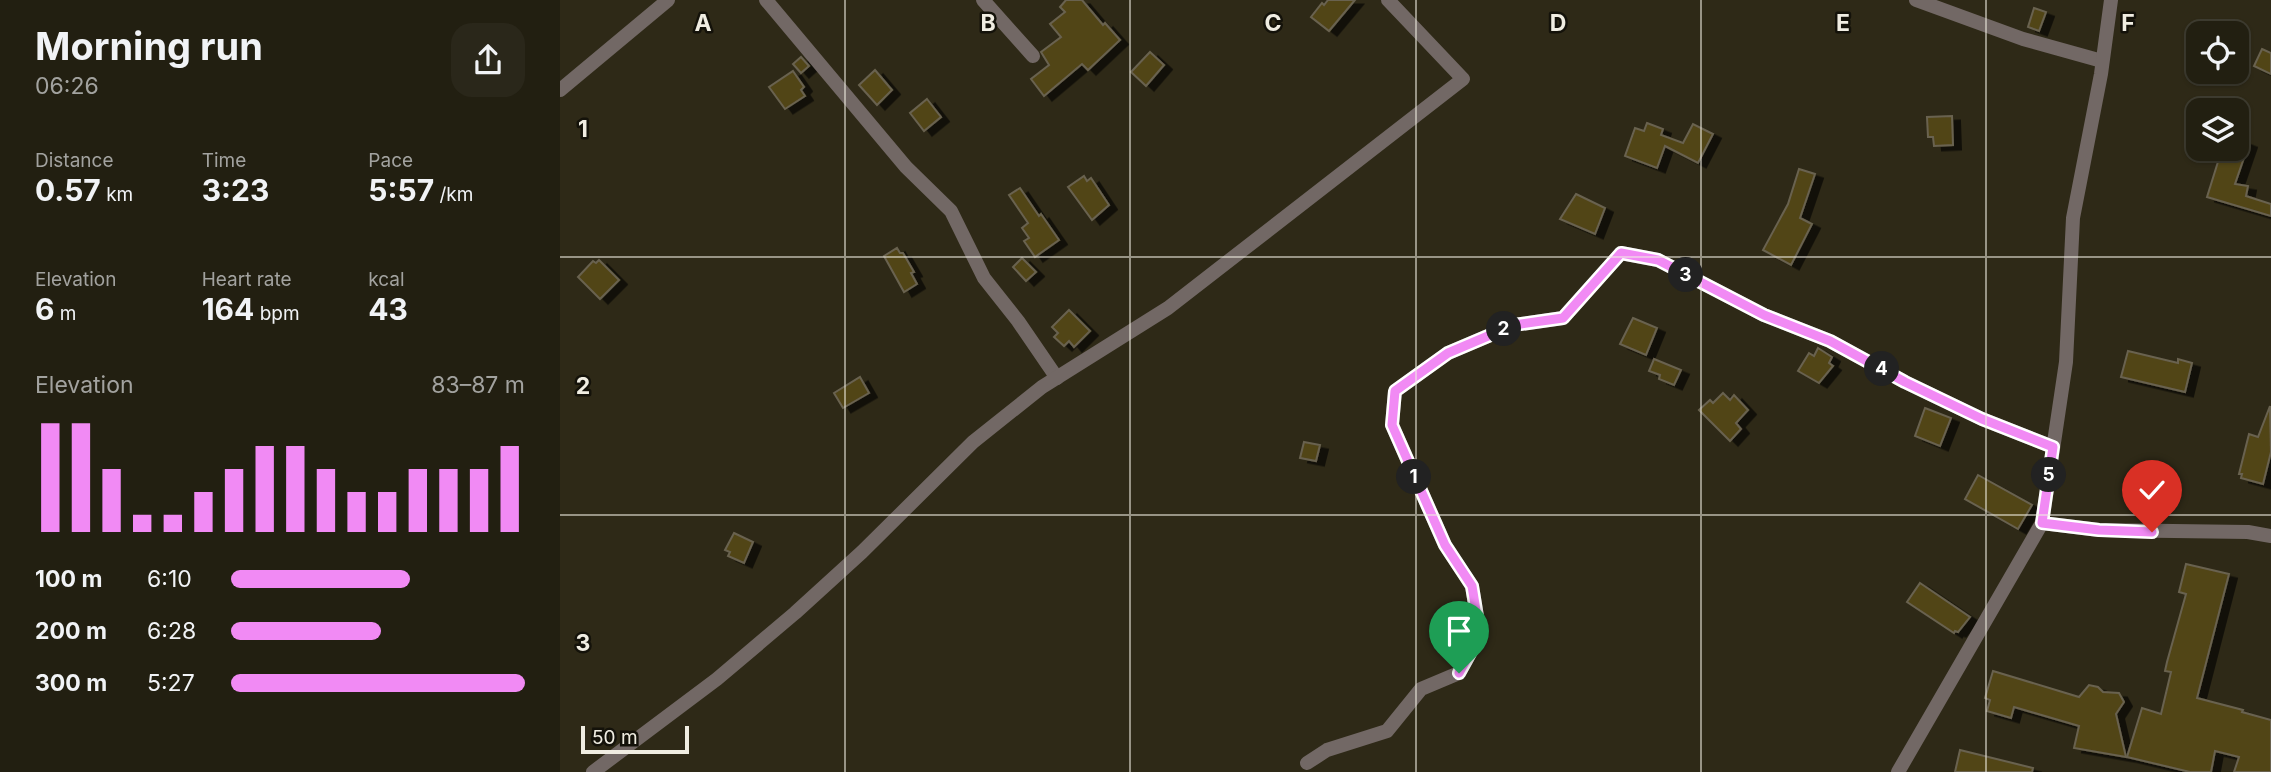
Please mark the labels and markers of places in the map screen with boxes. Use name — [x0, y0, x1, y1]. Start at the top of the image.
pin: 3 — [1668, 258, 1704, 292]
pin: 2 — [1486, 312, 1522, 346]
pin: 4 — [1864, 352, 1900, 386]
pin: 5 — [2032, 458, 2066, 492]
pin: 1 — [1396, 460, 1432, 494]
pin — [2122, 460, 2182, 532]
pin — [1429, 601, 1489, 673]

